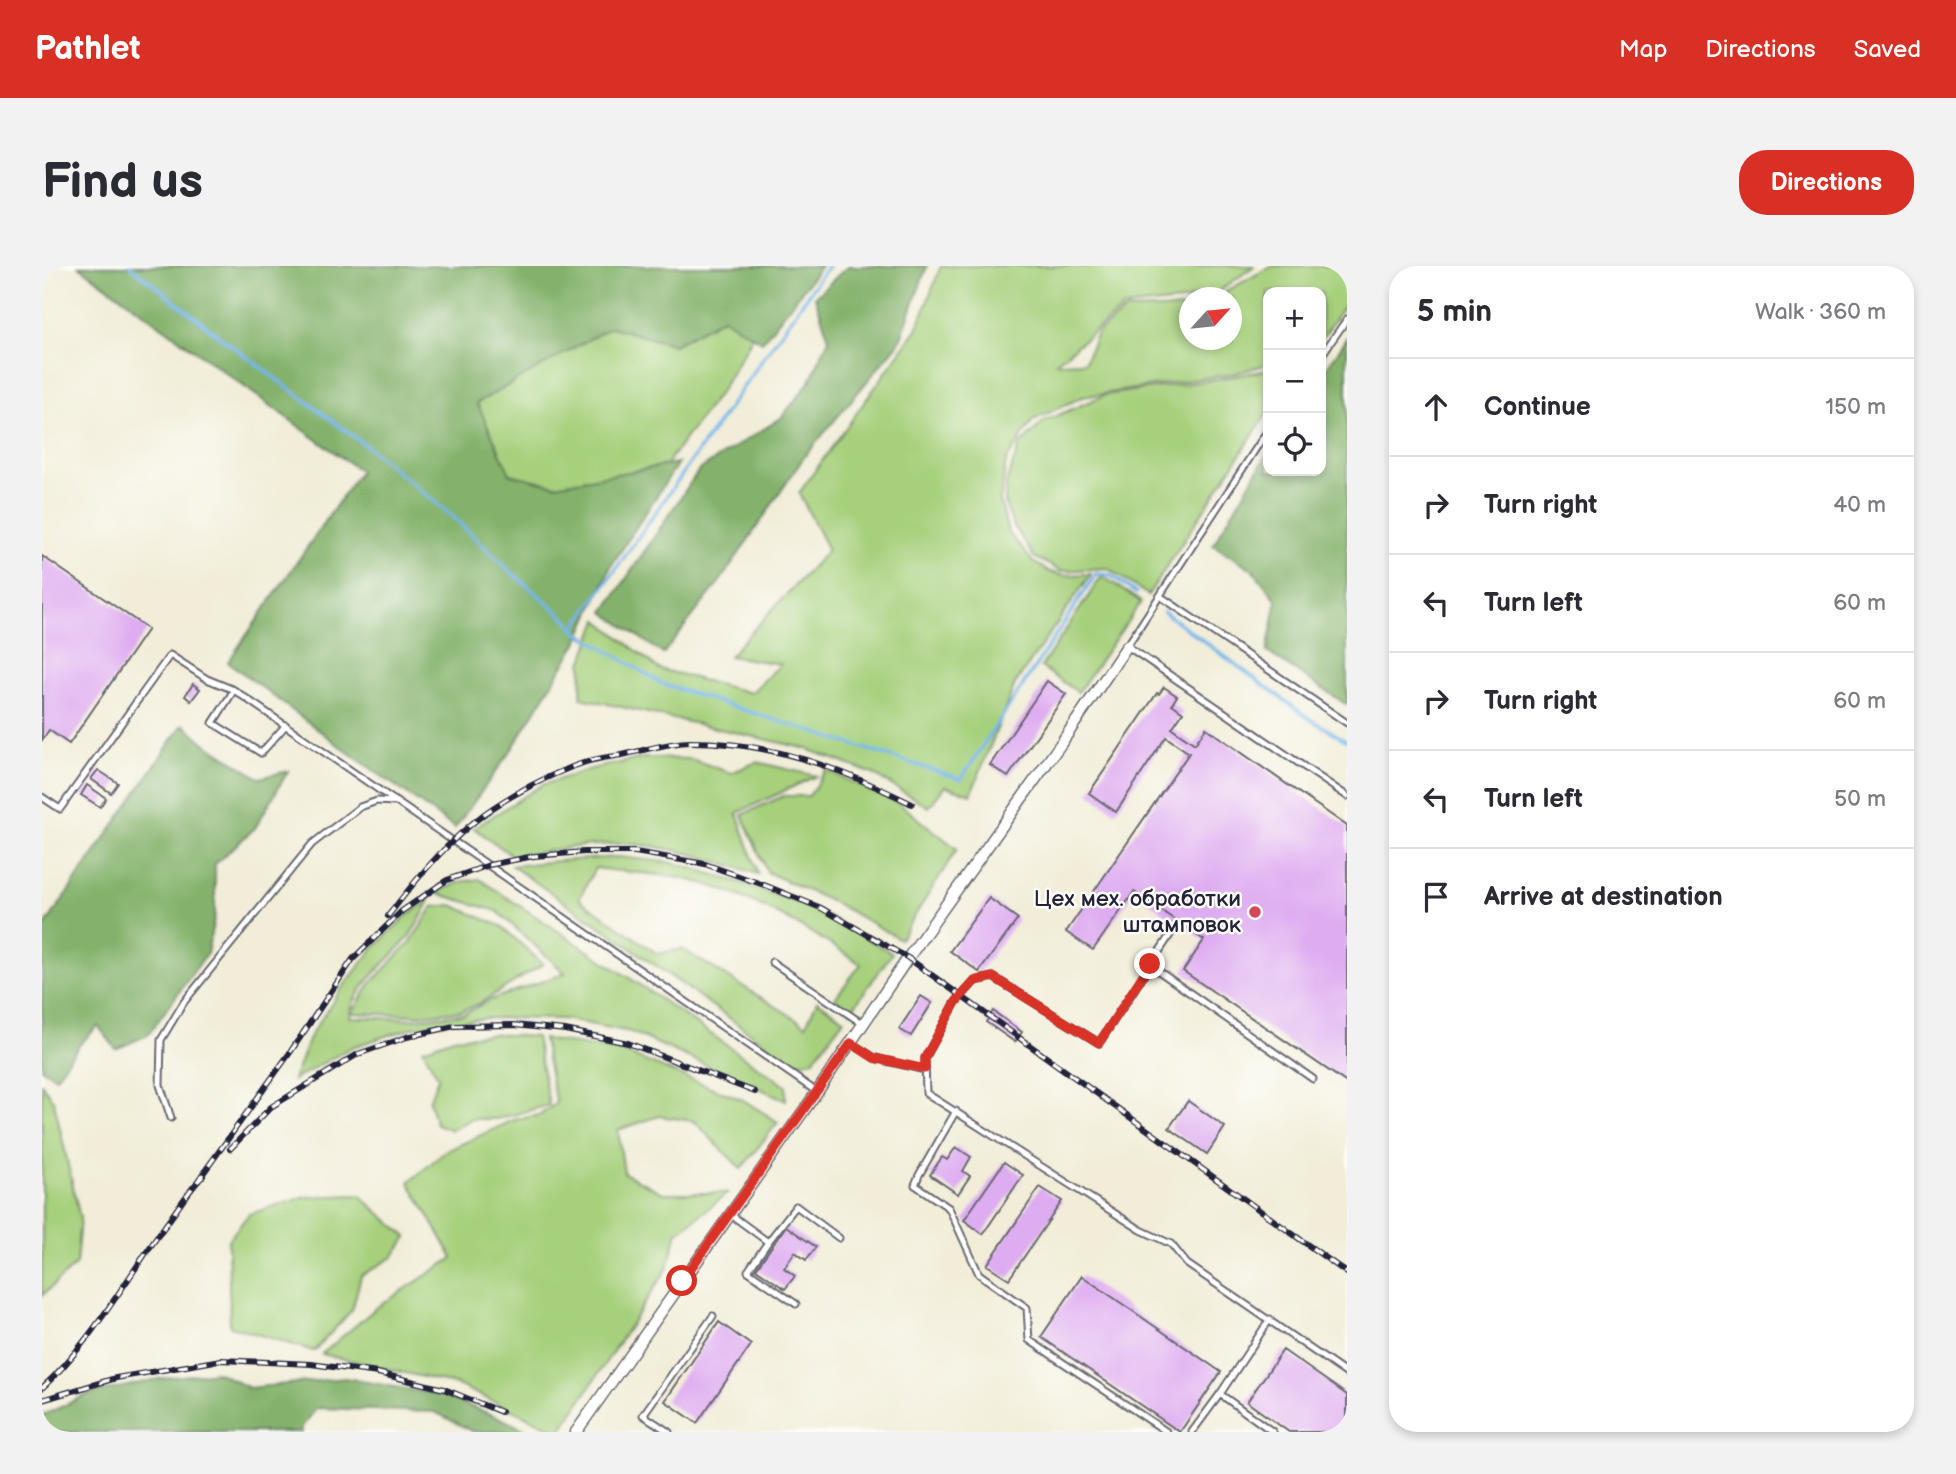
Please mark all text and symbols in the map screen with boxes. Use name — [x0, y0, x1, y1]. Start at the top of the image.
text: Pathlet — [35, 29, 140, 69]
text: Map — [1619, 35, 1667, 64]
text: Directions — [1705, 35, 1816, 64]
text: Saved — [1854, 35, 1921, 64]
button: Directions — [1739, 150, 1914, 215]
text: Find us — [42, 153, 203, 212]
north arrow — [1179, 287, 1242, 350]
map controls — [1263, 287, 1326, 476]
button: + — [1263, 287, 1326, 350]
text: 5 min — [1417, 294, 1492, 330]
text: Walk · 360 m — [1755, 298, 1886, 326]
button: − — [1263, 350, 1326, 413]
icon: ahead — [1417, 388, 1455, 426]
text: Continue — [1484, 392, 1591, 423]
text: 150 m — [1825, 393, 1886, 421]
button: locate — [1263, 413, 1326, 476]
icon: right — [1417, 486, 1455, 524]
text: Turn right — [1484, 490, 1597, 521]
text: 40 m — [1833, 491, 1886, 519]
icon: left — [1417, 584, 1455, 622]
text: Turn left — [1484, 588, 1583, 619]
text: 60 m — [1833, 589, 1886, 617]
icon: right — [1417, 682, 1455, 720]
text: Turn right — [1484, 686, 1597, 717]
text: 60 m — [1833, 687, 1886, 715]
icon: left — [1417, 780, 1455, 818]
text: Turn left — [1484, 784, 1583, 815]
text: 50 m — [1834, 785, 1886, 813]
icon: arrive — [1417, 878, 1455, 916]
text: Arrive at destination — [1484, 882, 1723, 913]
place label: Цех мех. обработки штамповок — [1034, 885, 1242, 939]
marker: Цех мех. обработки штамповок — [1247, 904, 1263, 920]
route end — [1134, 948, 1165, 979]
route start — [666, 1265, 697, 1296]

